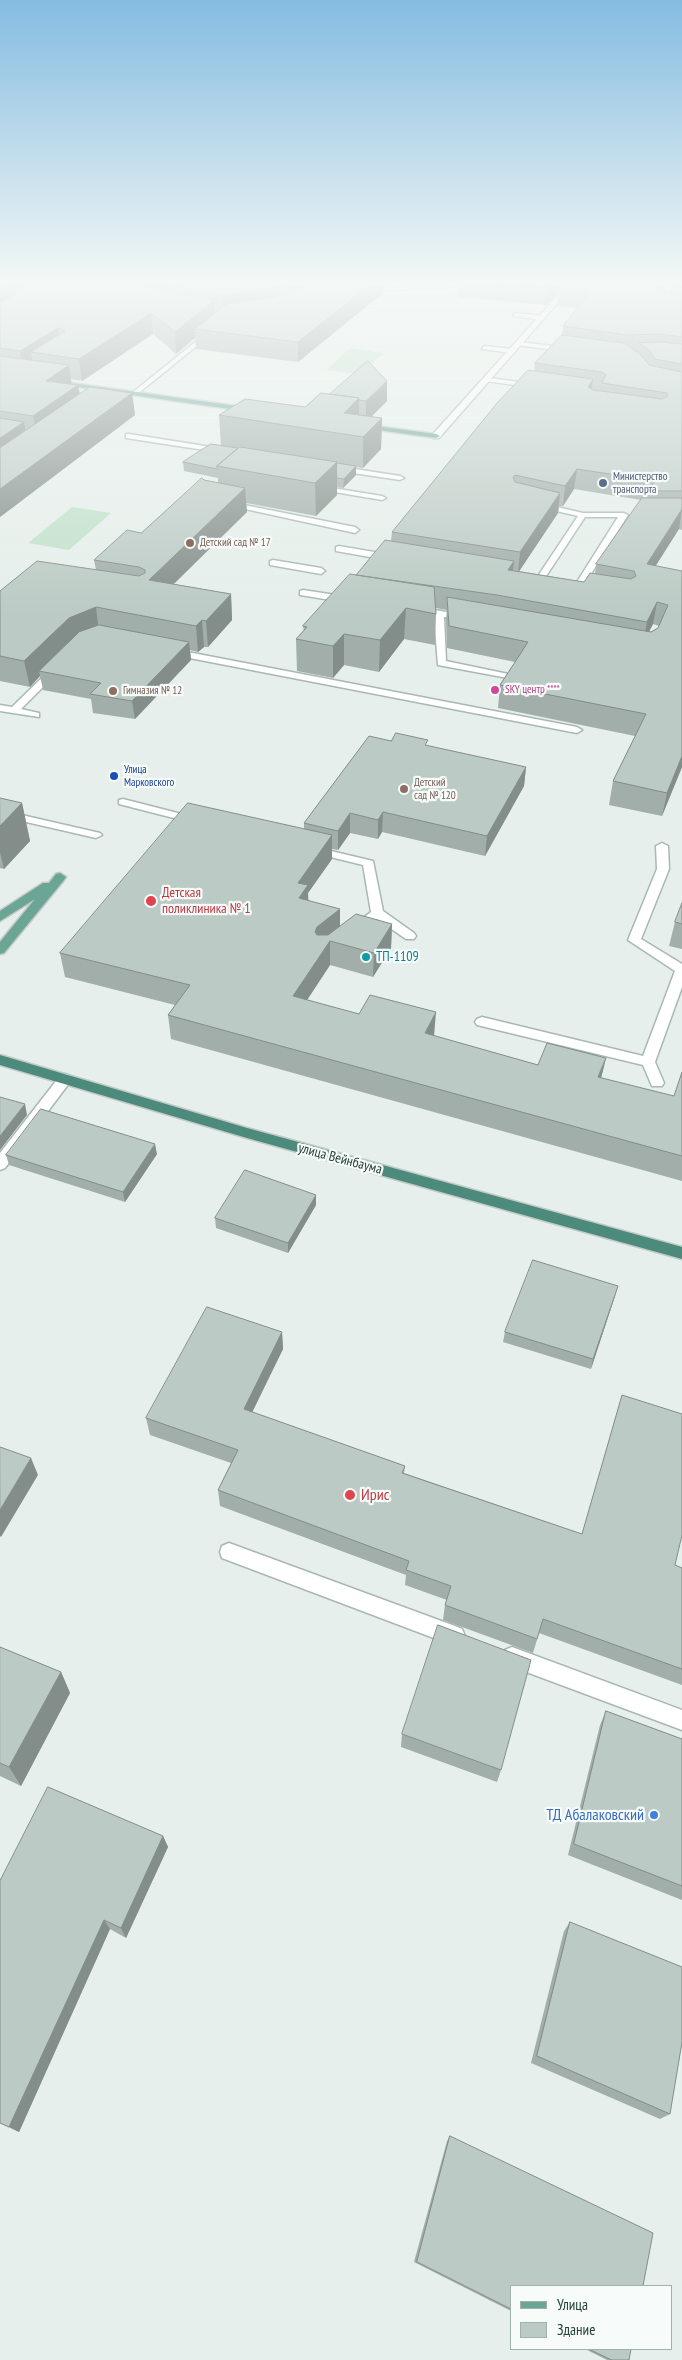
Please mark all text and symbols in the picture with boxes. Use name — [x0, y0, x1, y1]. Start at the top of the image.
place label: Министерство транспорта — [613, 470, 667, 496]
marker: Министерство транспорта — [597, 477, 609, 489]
place label: Детский сад № 17 — [200, 536, 271, 550]
marker: Детский сад № 17 — [184, 537, 196, 549]
place label: SKY центр **** — [505, 683, 560, 697]
place label: Гимназия № 12 — [123, 684, 182, 698]
marker: SKY центр **** — [489, 684, 501, 696]
marker: Гимназия № 12 — [107, 685, 119, 697]
place label: Улица Марковского — [124, 763, 174, 789]
marker: Улица Марковского — [108, 770, 120, 782]
place label: Детский сад № 120 — [414, 776, 456, 802]
marker: Детский сад № 120 — [398, 783, 410, 795]
place label: Детская поликлиника № 1 — [162, 885, 250, 918]
marker: Детская поликлиника № 1 — [144, 894, 158, 908]
place label: ТП-1109 — [376, 949, 419, 965]
marker: ТП-1109 — [360, 951, 372, 963]
street label: улица Вейнбаума — [296, 1140, 384, 1178]
place label: Ирис — [361, 1485, 389, 1505]
marker: Ирис — [343, 1488, 357, 1502]
place label: ТД Абалаковский — [546, 1805, 644, 1825]
marker: ТД Абалаковский — [648, 1809, 660, 1821]
legend — [510, 2285, 672, 2350]
text: Улица — [557, 2295, 588, 2314]
text: Здание — [557, 2320, 595, 2339]

